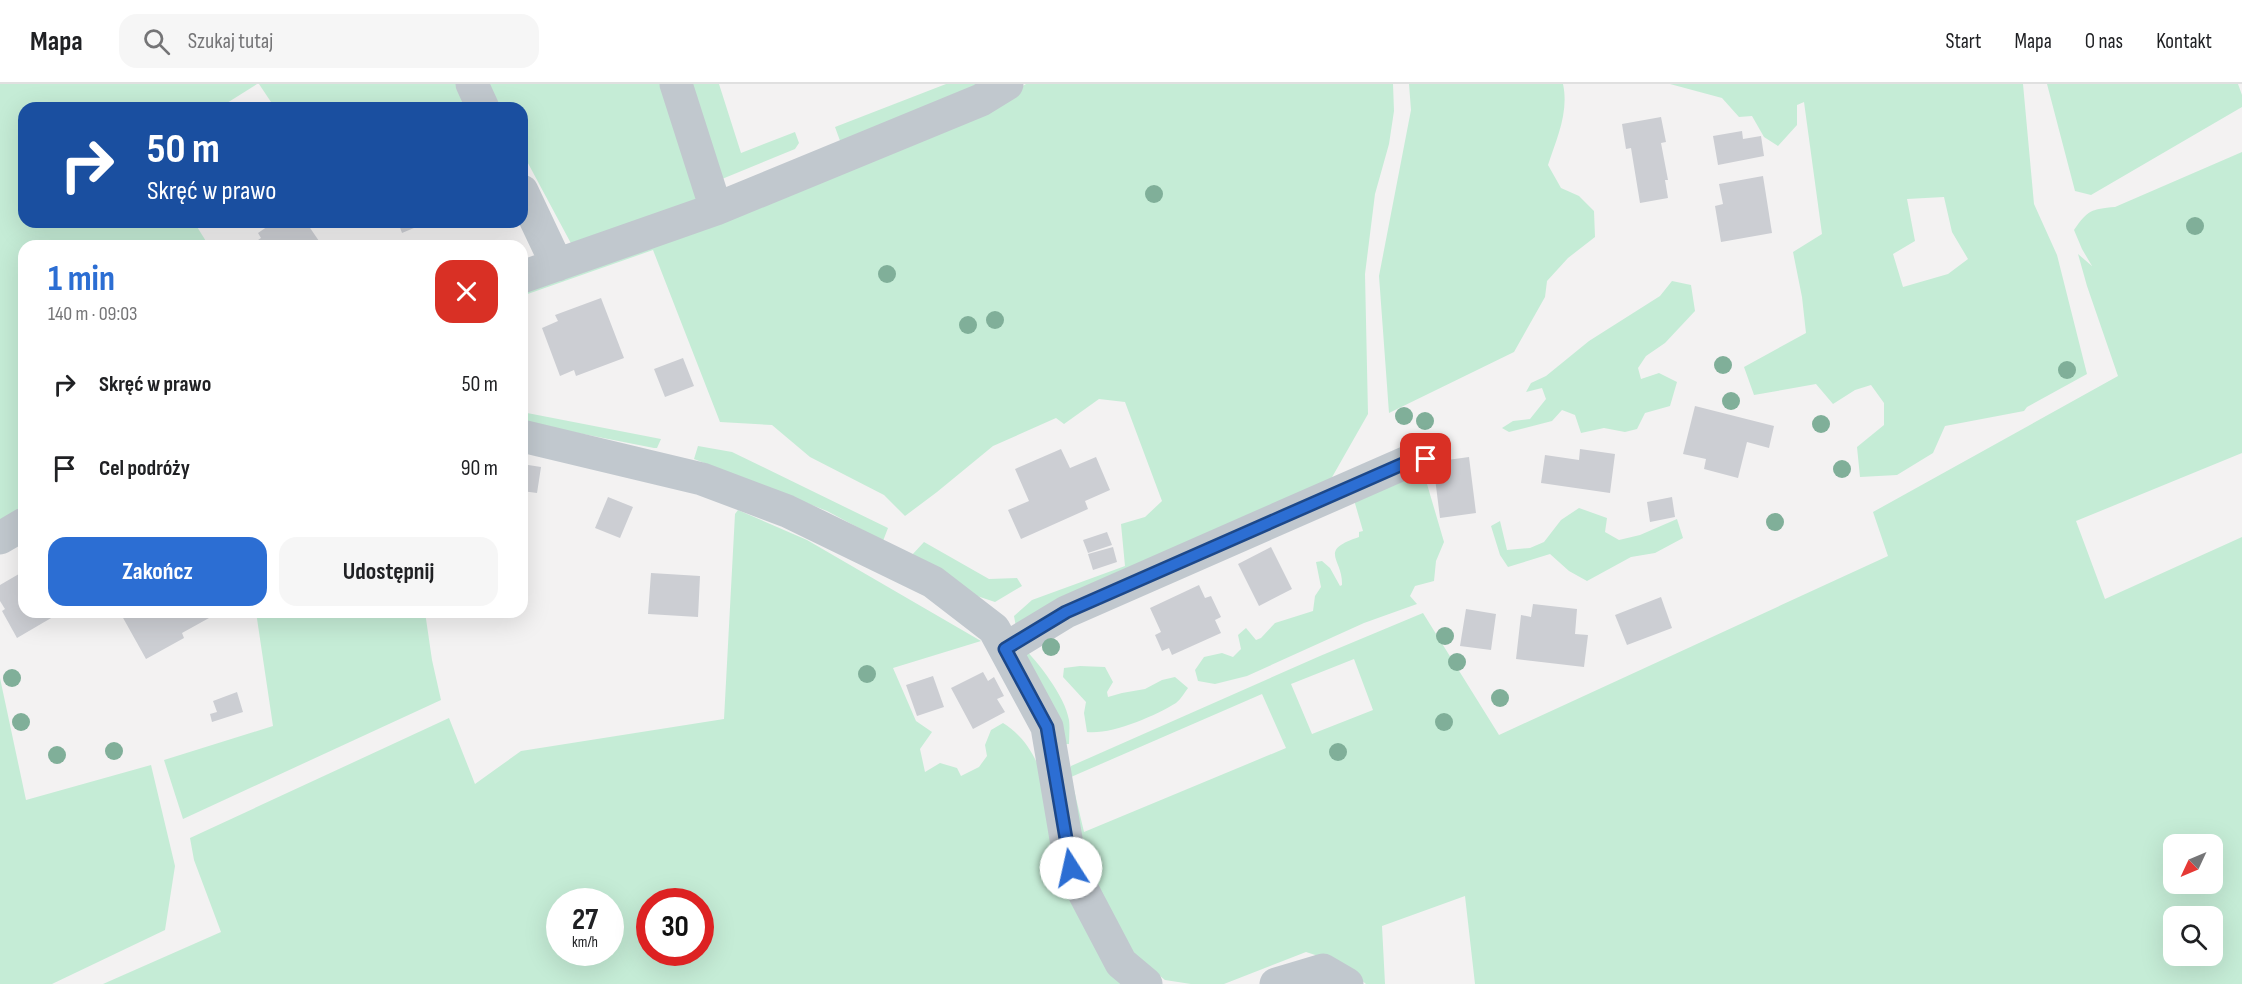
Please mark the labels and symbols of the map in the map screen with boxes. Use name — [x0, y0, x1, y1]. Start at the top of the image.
pin — [1400, 433, 1451, 484]
north arrow — [2163, 834, 2223, 894]
position arrow — [1039, 836, 1103, 900]
speed limit sign: 30 — [636, 888, 714, 966]

